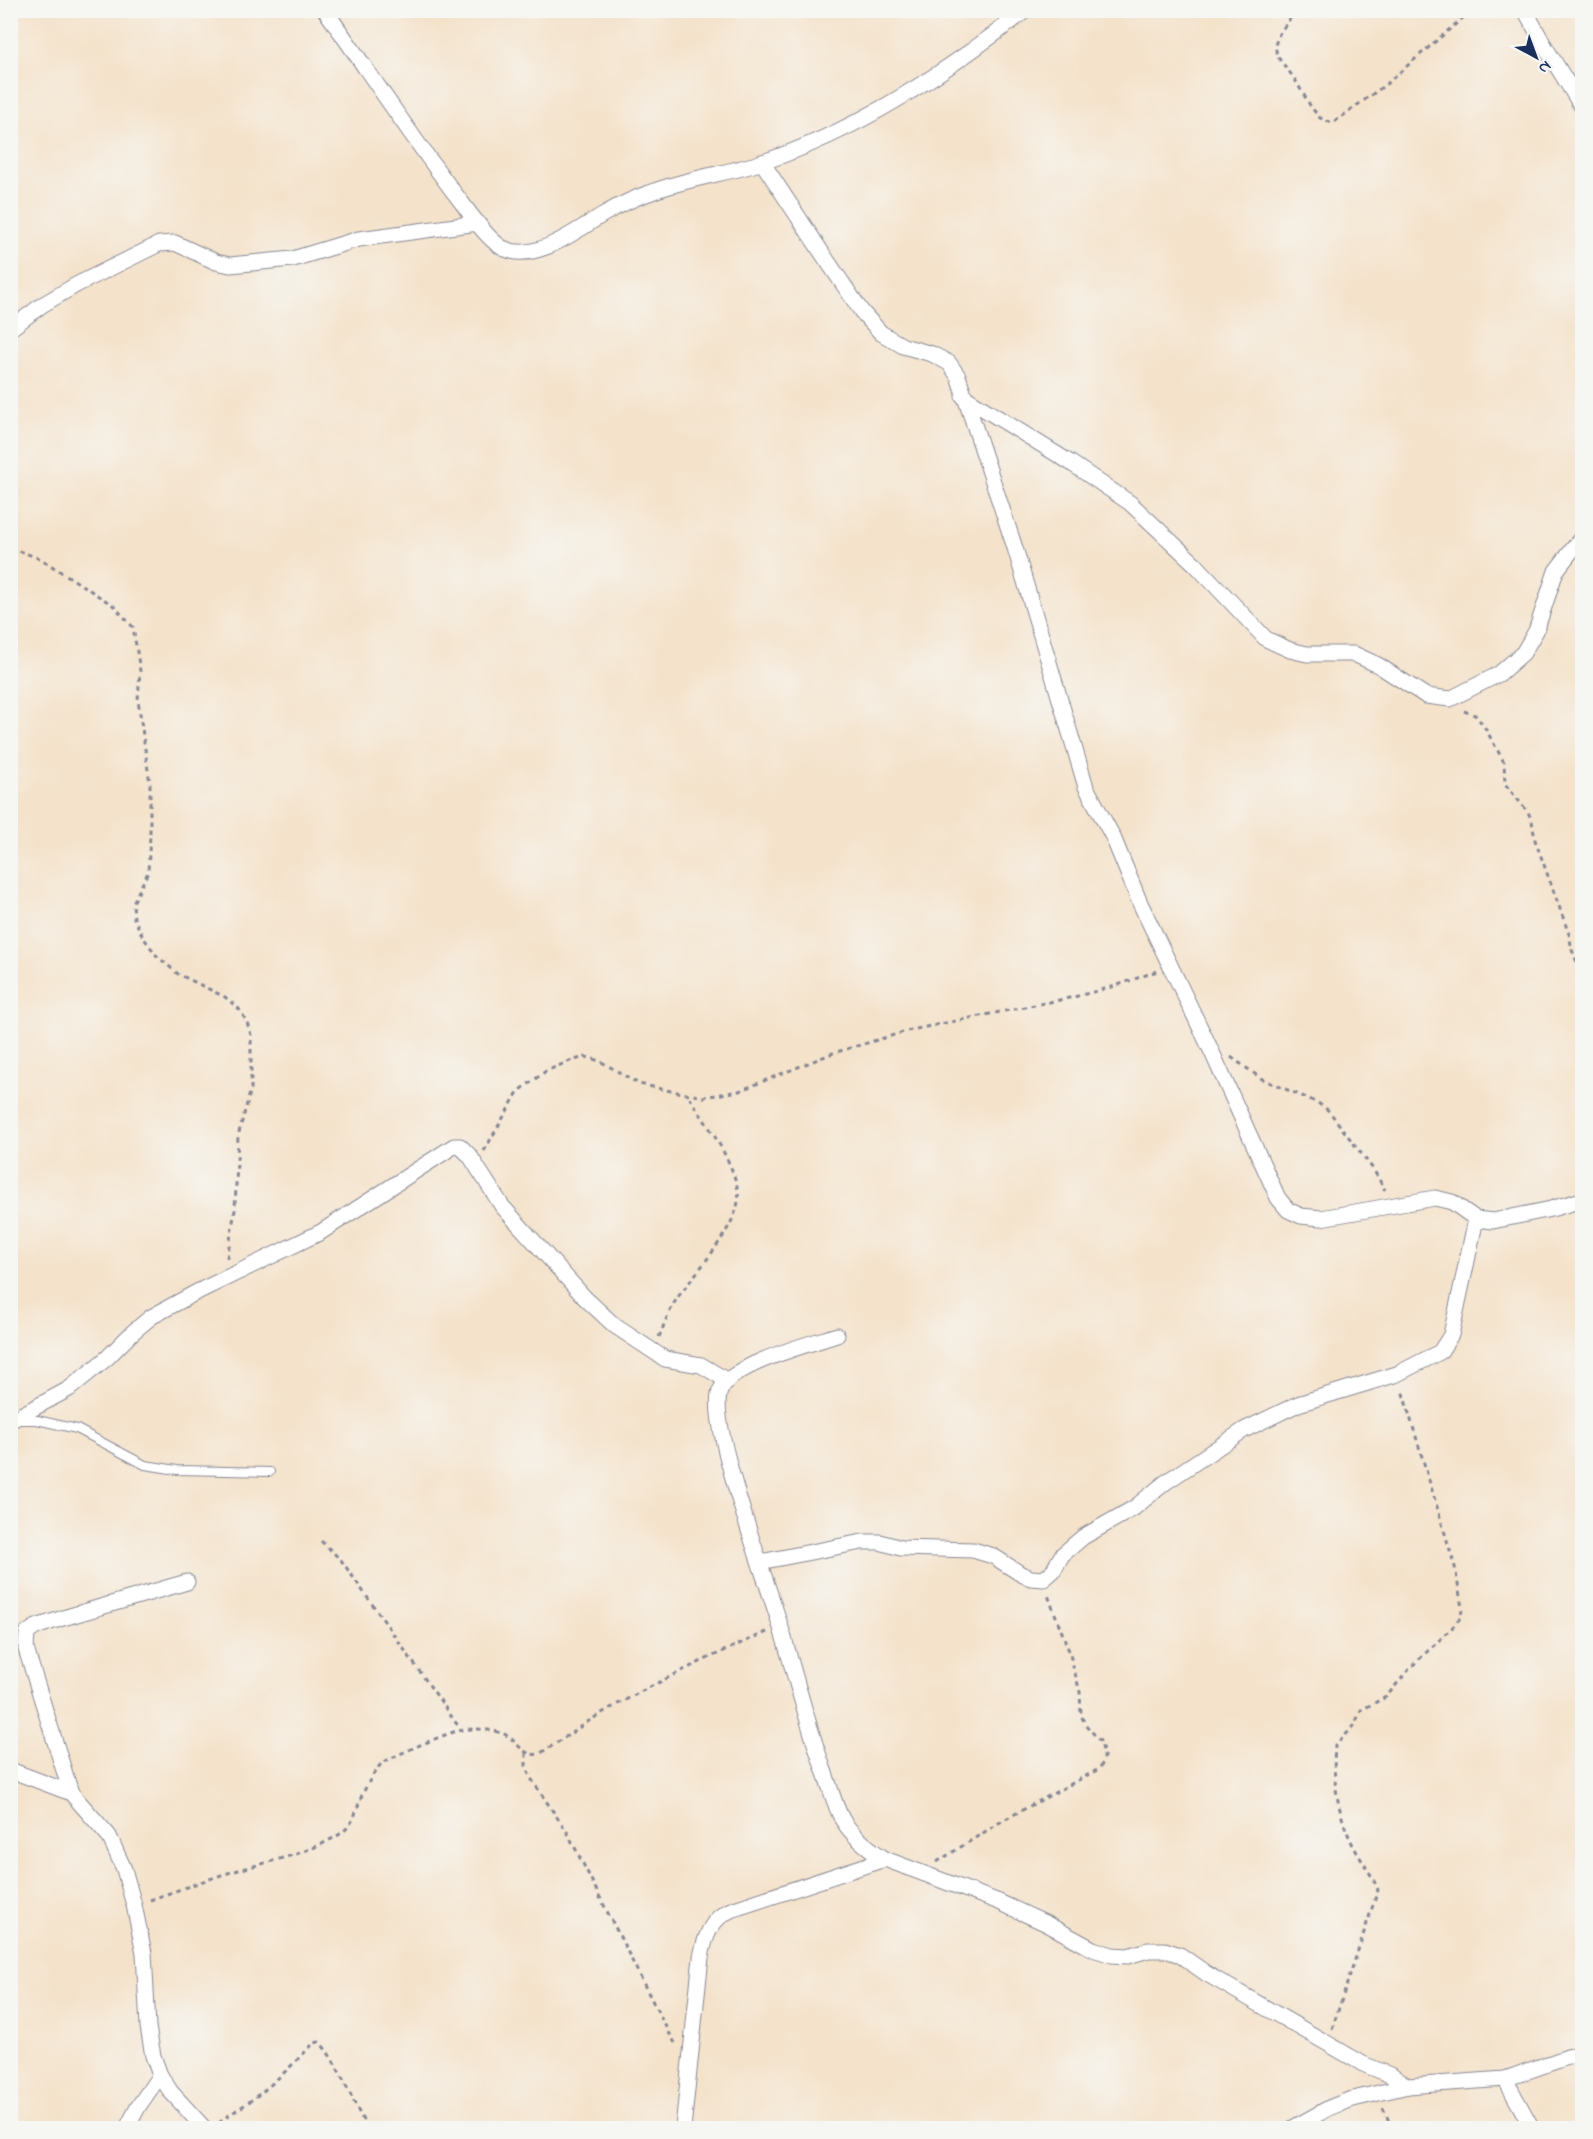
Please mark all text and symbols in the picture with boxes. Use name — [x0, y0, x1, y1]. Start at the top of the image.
north arrow — [1506, 27, 1566, 87]
text: N — [1532, 54, 1556, 80]

